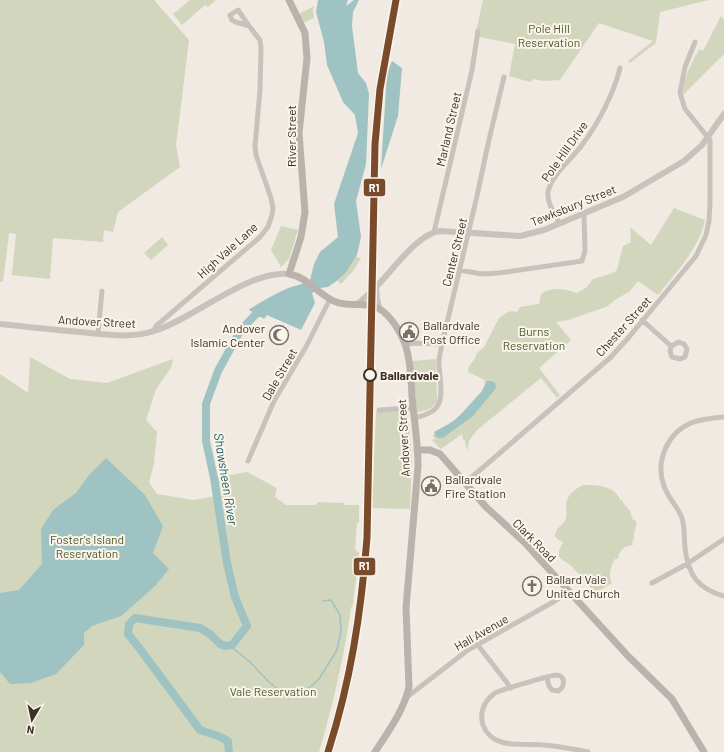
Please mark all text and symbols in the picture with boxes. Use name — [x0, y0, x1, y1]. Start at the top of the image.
park label: Pole Hill Reservation — [518, 21, 580, 49]
street label: Marland Street — [433, 90, 463, 168]
street label: River Street — [284, 105, 298, 167]
street label: Pole Hill Drive — [538, 118, 590, 184]
line badge: R1 — [363, 178, 386, 197]
text: R1 — [369, 181, 379, 194]
street label: Tewksbury Street — [528, 181, 618, 229]
street label: Center Street — [439, 216, 469, 288]
street label: High Vale Lane — [194, 219, 260, 281]
street label: Chester Street — [592, 293, 654, 359]
street label: Andover Street — [58, 312, 136, 330]
place label: Ballardvale Post Office — [423, 318, 480, 346]
place label: Andover Islamic Center — [191, 321, 266, 349]
public building icon: Ballardvale Post Office — [398, 321, 420, 343]
mosque icon: Andover Islamic Center — [268, 324, 290, 346]
park label: Burns Reservation — [503, 324, 565, 352]
street label: Dale Street — [258, 345, 300, 403]
marker: Ballardvale — [363, 368, 377, 382]
place label: Ballardvale — [380, 368, 439, 382]
street label: Andover Street — [394, 399, 412, 477]
water label: Shawsheen River — [211, 432, 241, 527]
place label: Ballardvale Fire Station — [445, 472, 506, 500]
public building icon: Ballardvale Fire Station — [420, 475, 442, 497]
street label: Clark Road — [510, 515, 560, 565]
park label: Foster's Island Reservation — [50, 532, 124, 560]
line badge: R1 — [353, 557, 376, 576]
text: R1 — [359, 559, 369, 572]
place label: Ballard Vale United Church — [546, 572, 620, 600]
church icon: Ballard Vale United Church — [521, 575, 543, 597]
street label: Hall Avenue — [451, 611, 511, 653]
park label: Vale Reservation — [230, 684, 316, 698]
north arrow — [12, 700, 52, 740]
text: N — [26, 723, 35, 737]

